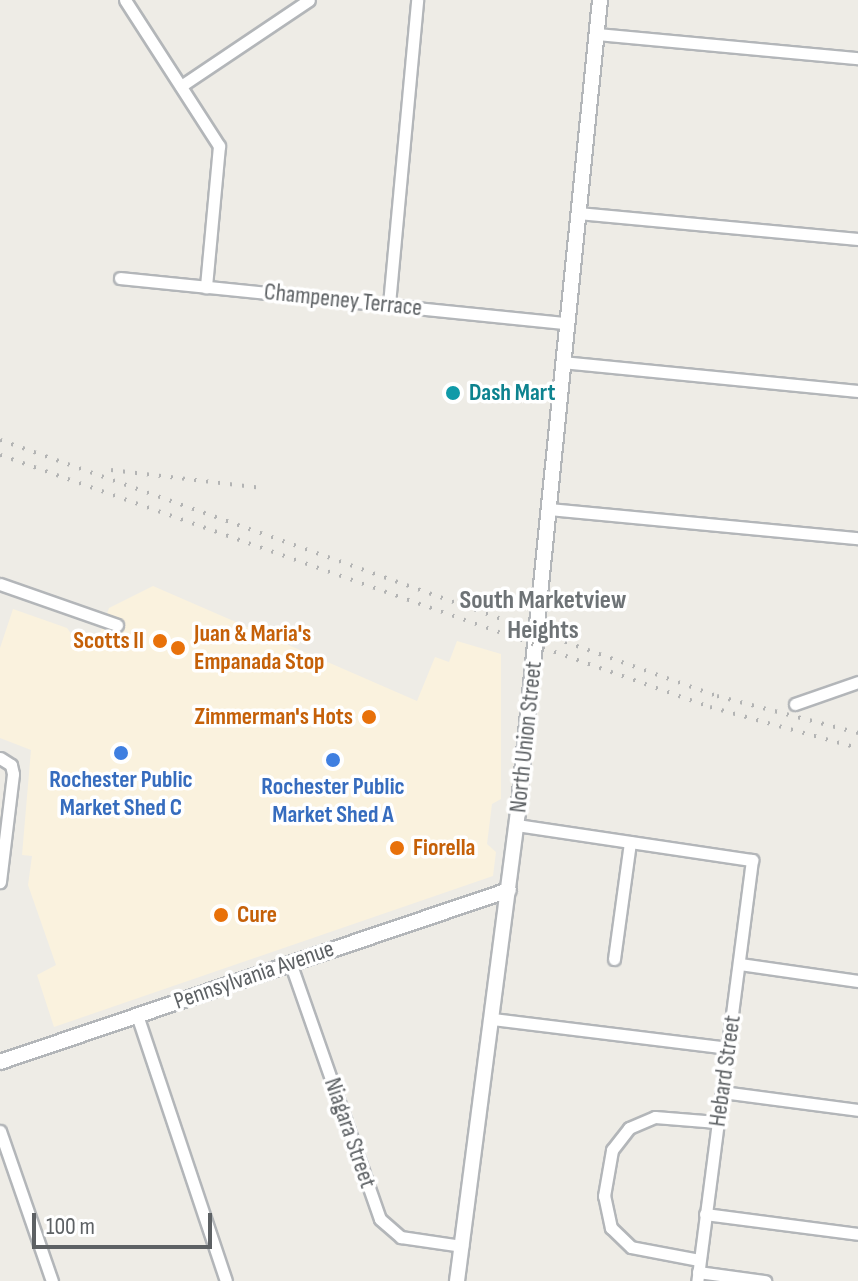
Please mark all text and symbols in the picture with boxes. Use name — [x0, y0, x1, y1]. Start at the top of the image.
street label: Champeney Terrace — [263, 277, 423, 323]
place label: Dash Mart — [469, 379, 555, 407]
marker: Dash Mart — [444, 384, 462, 402]
district label: South Marketview Heights — [460, 585, 626, 646]
place label: Juan & Maria's Empanada Stop — [194, 620, 324, 676]
place label: Scotts II — [73, 627, 144, 655]
marker: Scotts II — [151, 632, 169, 650]
marker: Juan & Maria's Empanada Stop — [169, 639, 187, 657]
street label: North Union Street — [504, 660, 548, 814]
place label: Zimmerman's Hots — [195, 703, 353, 731]
marker: Zimmerman's Hots — [360, 708, 378, 726]
marker: Rochester Public Market Shed C — [112, 744, 130, 762]
marker: Rochester Public Market Shed A — [324, 751, 342, 769]
place label: Rochester Public Market Shed C — [49, 766, 193, 822]
place label: Rochester Public Market Shed A — [261, 773, 405, 829]
place label: Fiorella — [413, 834, 475, 862]
marker: Fiorella — [388, 839, 406, 857]
place label: Cure — [237, 901, 277, 929]
marker: Cure — [212, 906, 230, 924]
street label: Pennsylvania Avenue — [170, 934, 338, 1016]
street label: Hebard Street — [703, 1014, 747, 1128]
street label: Niagara Street — [318, 1074, 382, 1192]
scale bar — [36, 1197, 216, 1247]
text: 100 m — [46, 1212, 95, 1241]

